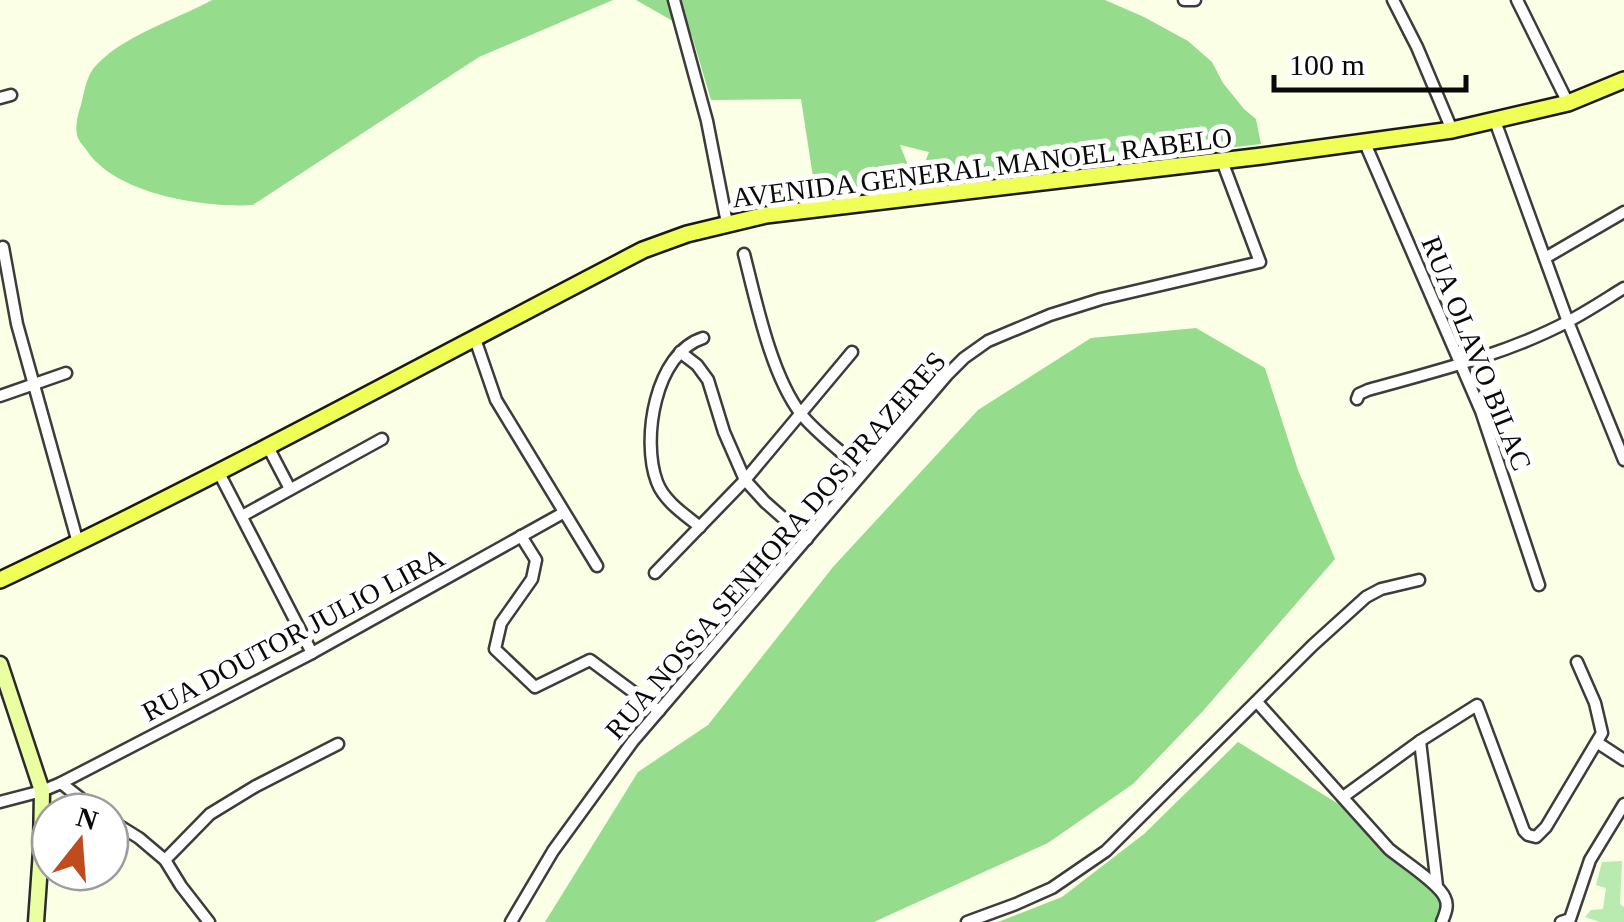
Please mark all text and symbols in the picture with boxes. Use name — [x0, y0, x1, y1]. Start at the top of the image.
scale bar — [1274, 30, 1466, 92]
text: 100 m — [1289, 48, 1365, 81]
street label: AVENIDA GENERAL MANOEL RABELO — [730, 121, 1234, 214]
street label: RUA OLAVO BILAC — [1415, 232, 1538, 475]
street label: RUA NOSSA SENHORA DOS PRAZERES — [599, 346, 952, 745]
street label: RUA DOUTOR JULIO LIRA — [137, 541, 450, 727]
north arrow — [30, 792, 130, 892]
text: N — [73, 801, 101, 836]

